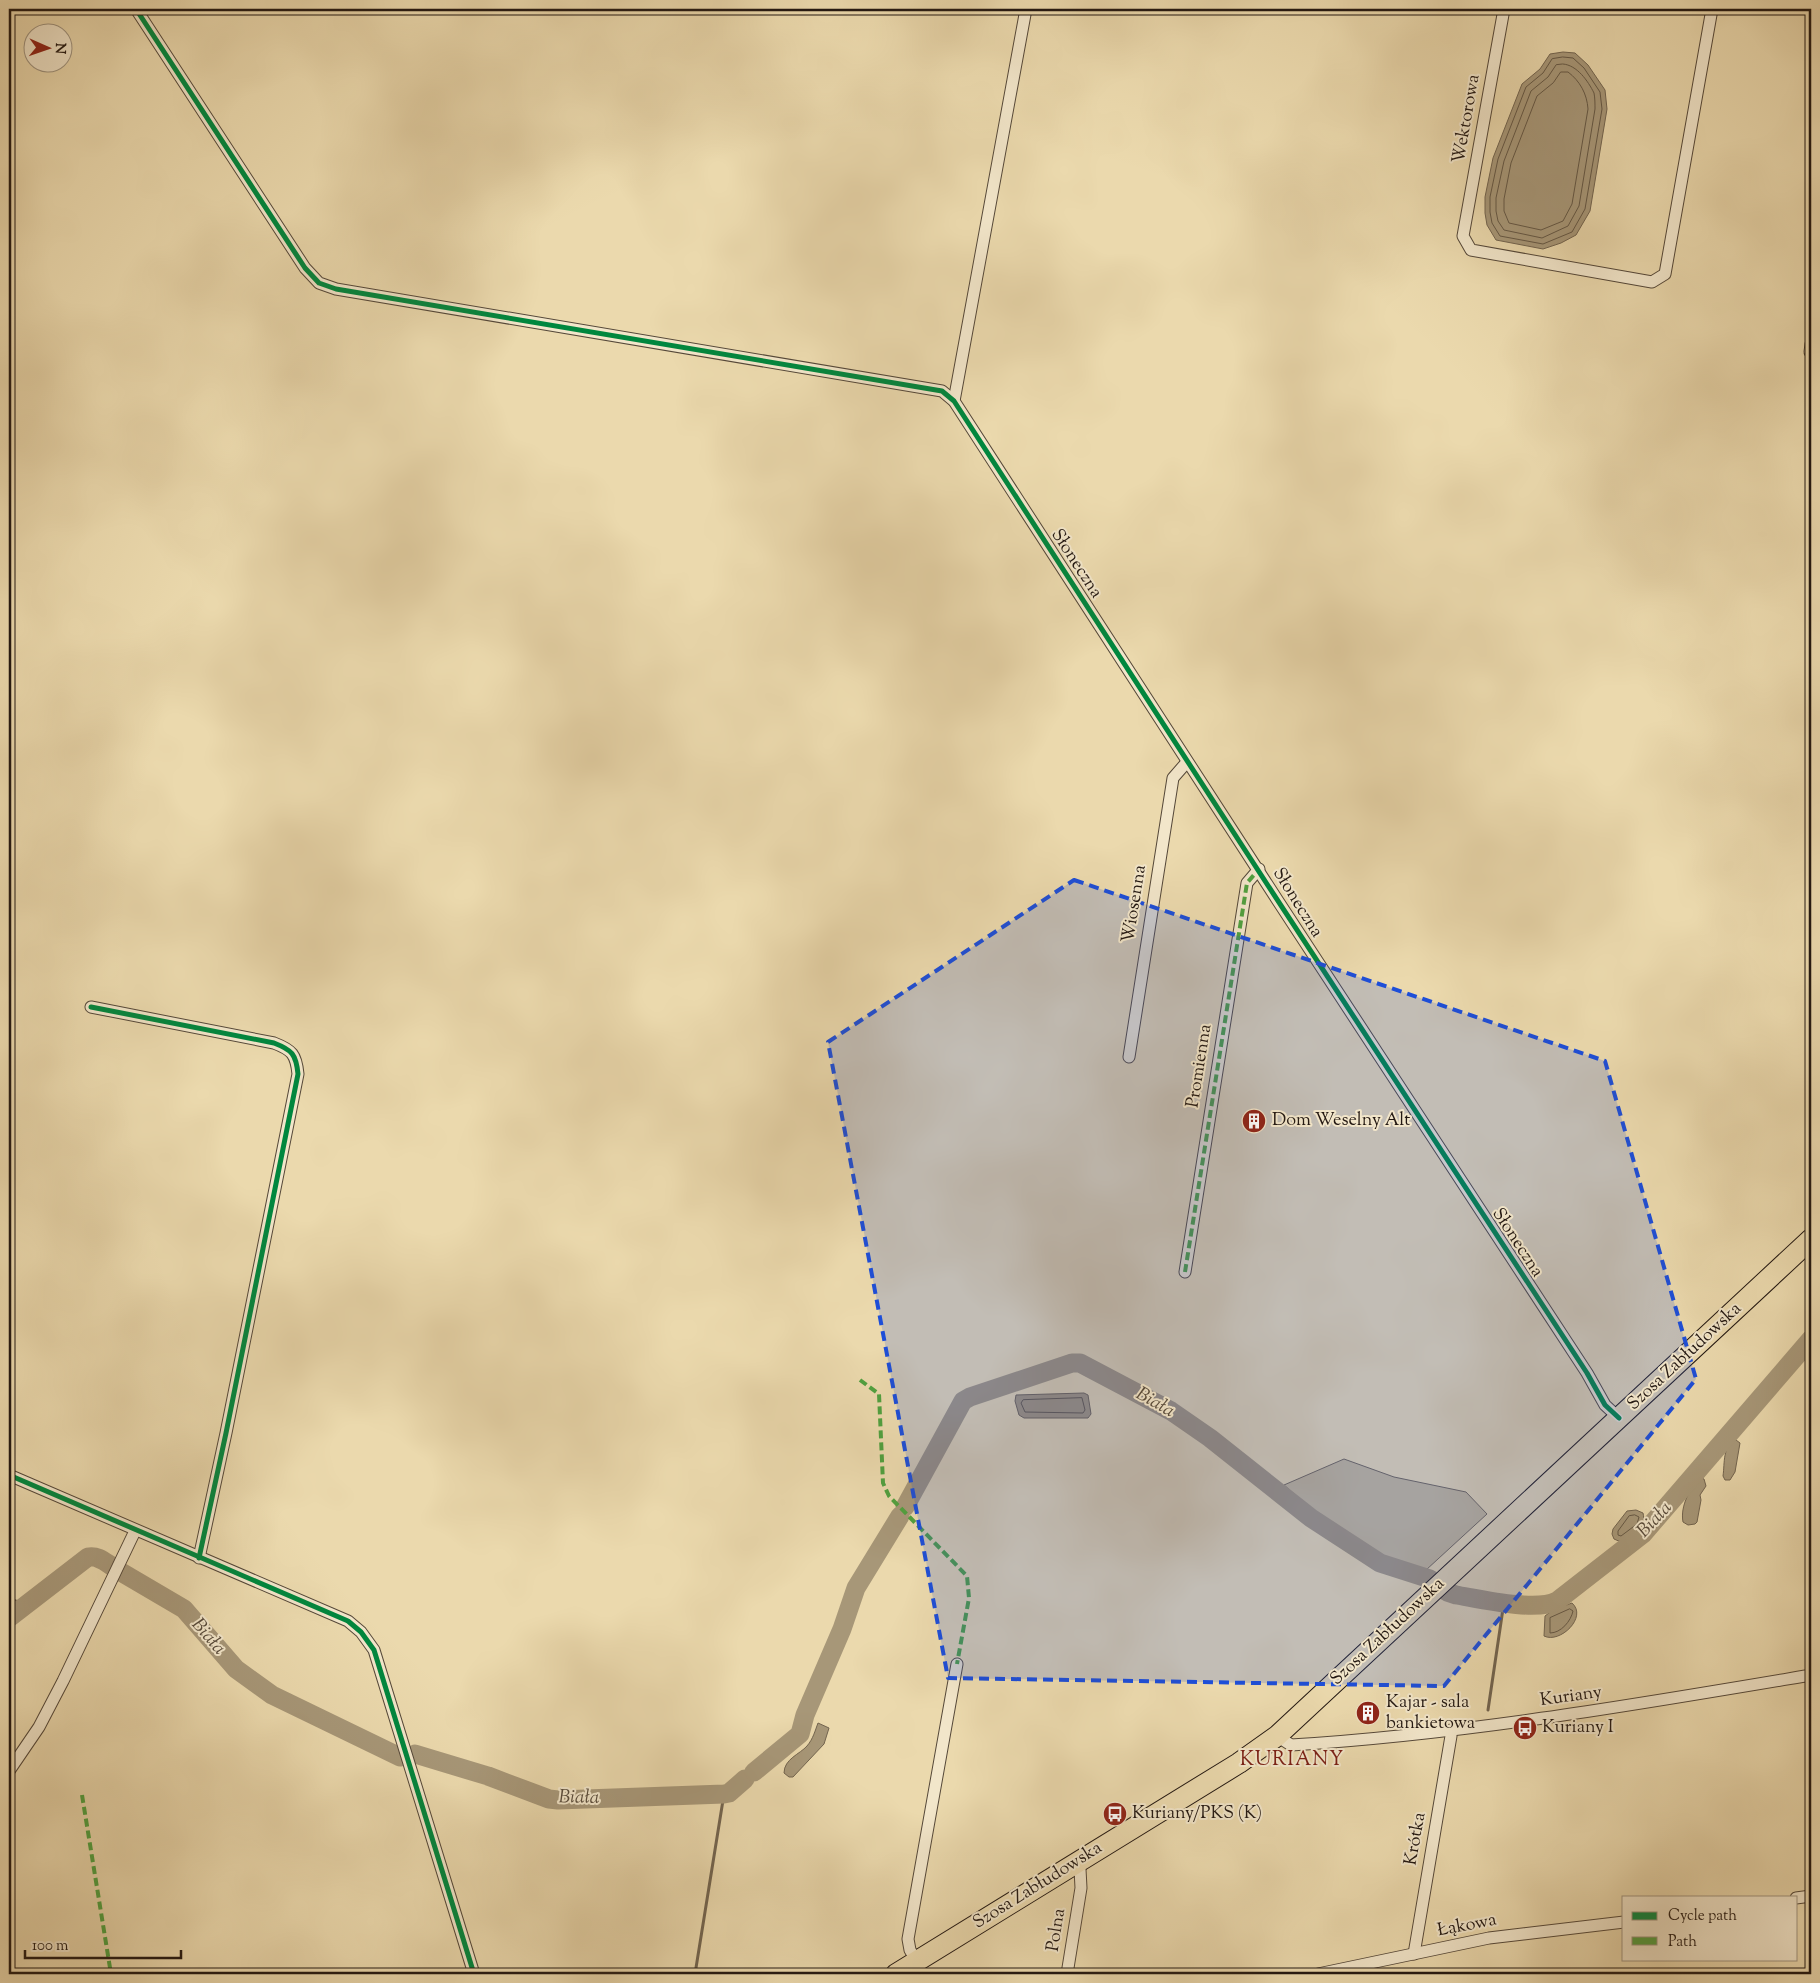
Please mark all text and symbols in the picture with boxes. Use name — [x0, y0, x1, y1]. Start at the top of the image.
north arrow — [22, 22, 72, 72]
text: N — [49, 42, 69, 54]
street label: Wektorowa — [1446, 72, 1488, 166]
street label: Słoneczna — [1044, 524, 1108, 604]
street label: Wiosenna — [1116, 863, 1154, 945]
street label: Słoneczna — [1265, 863, 1329, 943]
street label: Promienna — [1181, 1022, 1219, 1110]
building icon: Dom Weselny Alt — [1241, 1108, 1267, 1134]
place label: Dom Weselny Alt — [1272, 1108, 1410, 1134]
street label: Słoneczna — [1485, 1203, 1549, 1283]
street label: Szosa Zabłudowska — [1622, 1297, 1748, 1417]
water label: Biała — [1130, 1381, 1180, 1425]
water label: Biała — [1631, 1496, 1679, 1544]
street label: Szosa Zabłudowska — [1325, 1572, 1451, 1692]
water label: Biała — [184, 1613, 232, 1661]
street label: Kuriany — [1538, 1680, 1604, 1714]
place label: Kajar - sala bankietowa — [1386, 1690, 1475, 1737]
building icon: Kajar - sala bankietowa — [1355, 1700, 1381, 1726]
bus stop icon: Kuriany I — [1512, 1715, 1538, 1741]
place label: Kuriany I — [1542, 1715, 1614, 1741]
district label: KURIANY — [1240, 1746, 1344, 1775]
water label: Biała — [558, 1784, 600, 1812]
bus stop icon: Kuriany/PKS (K) — [1102, 1801, 1128, 1827]
place label: Kuriany/PKS (K) — [1132, 1801, 1262, 1827]
street label: Krótka — [1399, 1810, 1433, 1868]
street label: Szosa Zabłudowska — [968, 1836, 1108, 1936]
legend — [1622, 1896, 1798, 1960]
text: Cycle path — [1668, 1906, 1737, 1927]
street label: Polna — [1041, 1907, 1073, 1953]
street label: Łąkowa — [1435, 1908, 1499, 1944]
scale bar — [25, 1928, 181, 1960]
text: Path — [1668, 1932, 1697, 1953]
text: 100 m — [32, 1936, 69, 1957]

